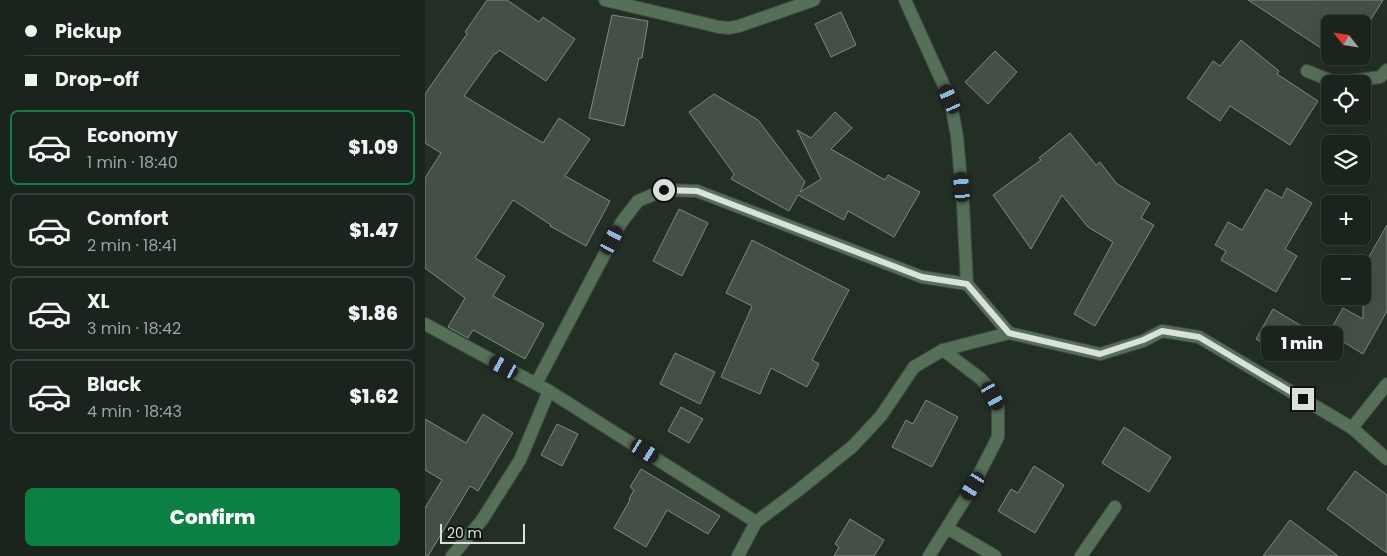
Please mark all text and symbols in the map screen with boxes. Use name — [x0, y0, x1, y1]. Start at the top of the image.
north arrow — [1321, 15, 1371, 65]
map controls — [1321, 15, 1371, 305]
text: Pickup — [55, 18, 121, 45]
text: Drop-off — [55, 66, 139, 93]
button: locate — [1321, 75, 1371, 125]
car — [937, 82, 962, 116]
text: Economy — [87, 122, 178, 149]
icon: car — [27, 125, 72, 170]
text: $1.09 — [348, 134, 398, 161]
button: layers — [1321, 135, 1371, 185]
text: 1 min · 18:40 — [87, 151, 178, 174]
car — [953, 171, 970, 203]
route start — [653, 179, 675, 201]
button: + — [1321, 195, 1371, 245]
text: Comfort — [87, 205, 169, 232]
icon: car — [27, 208, 72, 253]
text: $1.47 — [349, 217, 398, 244]
car — [598, 223, 625, 257]
text: 2 min · 18:41 — [87, 234, 177, 257]
button: − — [1321, 255, 1371, 305]
text: XL — [87, 288, 110, 315]
icon: car — [27, 291, 72, 336]
text: $1.86 — [348, 300, 398, 327]
text: 3 min · 18:42 — [87, 317, 181, 340]
callout: 1 min — [1262, 326, 1344, 362]
text: 1 min — [1281, 332, 1323, 355]
car — [487, 353, 520, 381]
text: Black — [87, 371, 141, 398]
icon: car — [27, 374, 72, 419]
car — [979, 379, 1006, 413]
text: $1.62 — [349, 383, 398, 410]
route end — [1292, 388, 1314, 410]
text: 4 min · 18:43 — [87, 400, 182, 423]
car — [628, 437, 661, 465]
car — [958, 469, 987, 503]
button: Confirm — [25, 488, 400, 546]
scale bar — [440, 521, 525, 544]
text: 20 m — [447, 523, 482, 543]

